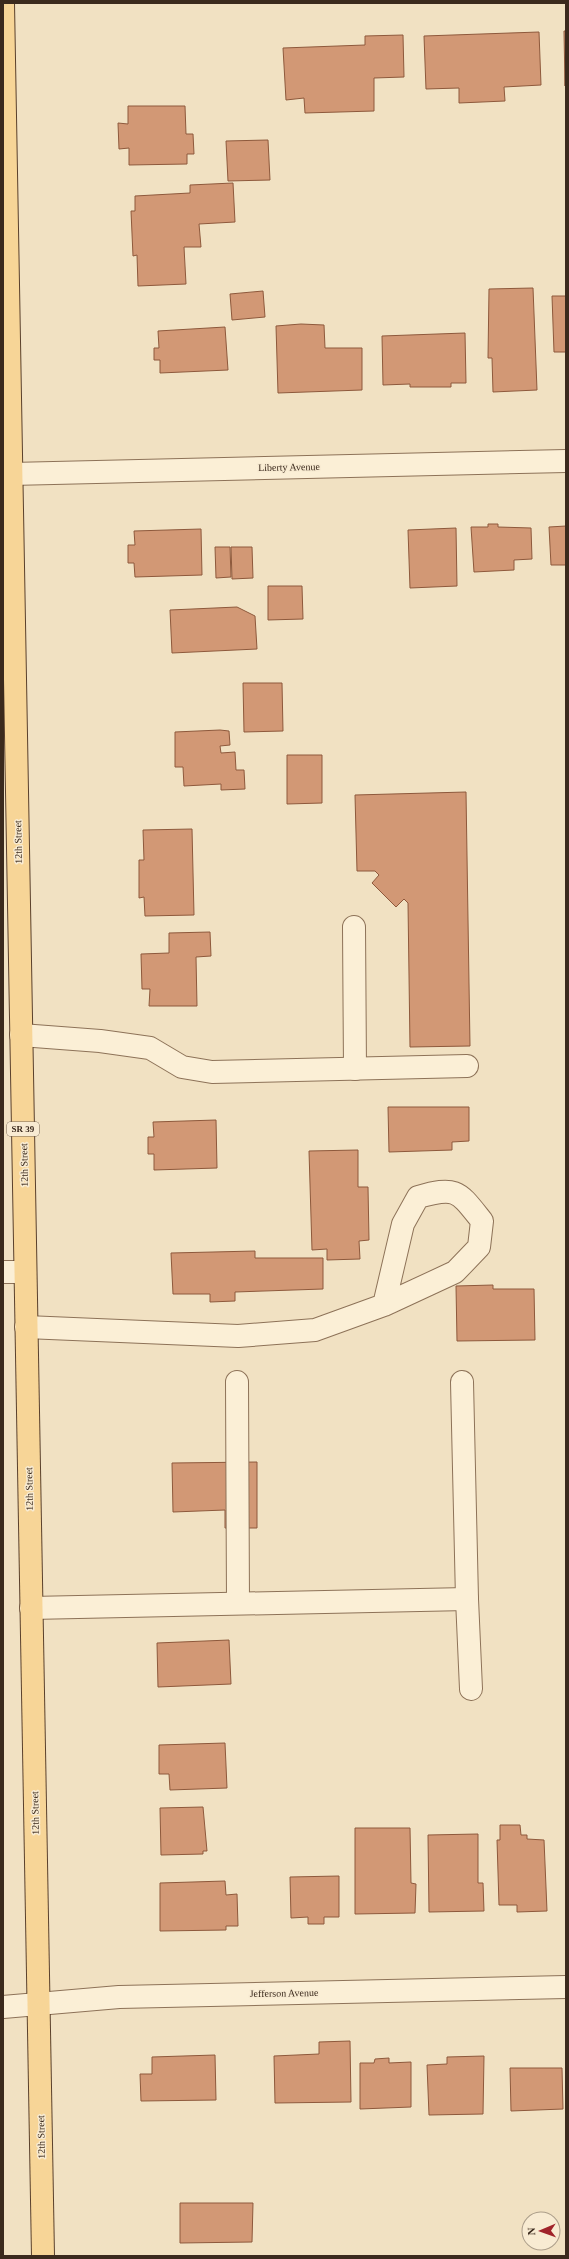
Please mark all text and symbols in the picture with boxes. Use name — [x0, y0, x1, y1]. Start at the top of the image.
street label: Liberty Avenue — [258, 461, 321, 473]
street label: 12th Street — [12, 820, 24, 864]
road number: SR 39 — [7, 1122, 39, 1136]
street label: 12th Street — [18, 1143, 30, 1187]
street label: 12th Street — [23, 1467, 35, 1511]
street label: 12th Street — [29, 1791, 41, 1835]
street label: Jefferson Avenue — [250, 1987, 319, 1999]
street label: 12th Street — [35, 2115, 47, 2159]
north arrow — [521, 2211, 561, 2251]
text: N — [525, 2227, 537, 2236]

